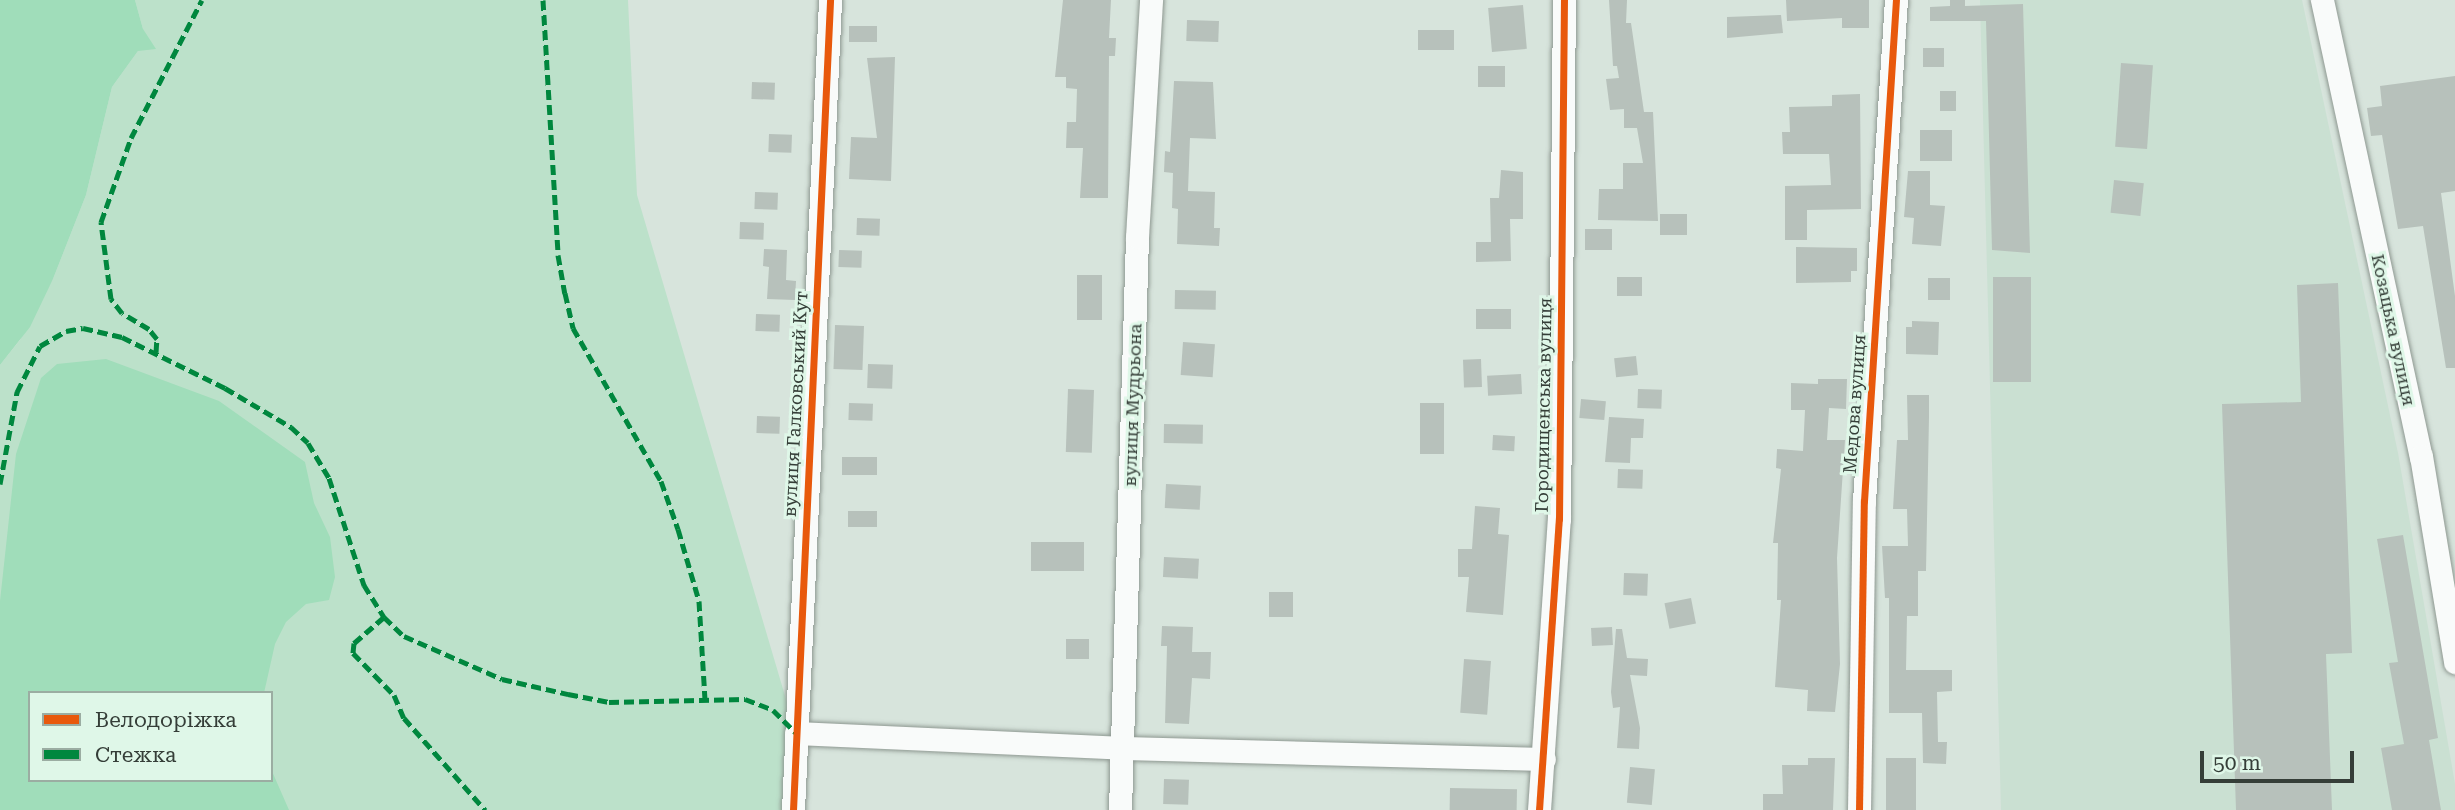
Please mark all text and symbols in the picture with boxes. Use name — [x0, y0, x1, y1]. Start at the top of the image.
street label: Козацька вулиця — [2366, 252, 2420, 408]
street label: вулиця Галковський Кут — [779, 291, 813, 517]
street label: Городищенська вулиця — [1531, 297, 1557, 513]
street label: вулиця Мудрьона — [1119, 323, 1147, 487]
street label: Медова вулиця — [1839, 334, 1871, 474]
legend — [28, 691, 273, 782]
text: Велодоріжка — [95, 708, 237, 732]
scale bar — [2203, 736, 2357, 780]
text: Стежка — [95, 743, 176, 767]
text: 50 m — [2213, 751, 2261, 775]

